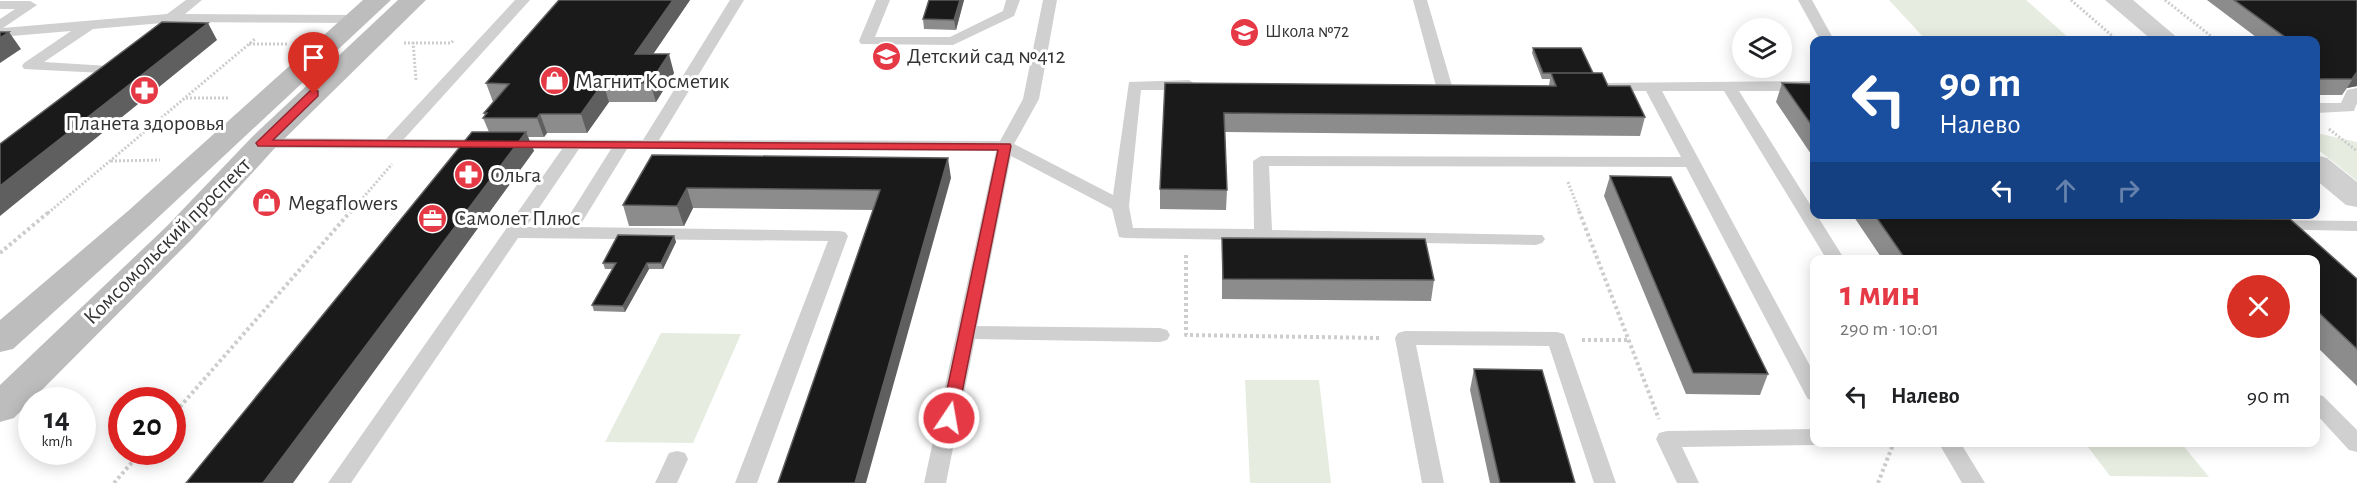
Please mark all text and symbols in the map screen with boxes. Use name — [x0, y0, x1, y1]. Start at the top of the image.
school or university icon: Школа №72 — [1228, 16, 1260, 48]
map controls — [1732, 18, 1792, 78]
button: layers — [1732, 18, 1792, 78]
place label: Школа №72 — [1265, 23, 1349, 41]
pin — [288, 32, 339, 94]
school or university icon: Детский сад №412 — [870, 40, 902, 72]
icon: arrive — [297, 41, 330, 74]
place label: Детский сад №412 — [907, 45, 1065, 67]
icon: left — [1840, 60, 1918, 138]
text: 90 m — [1939, 62, 2021, 104]
shop icon: Магнит Косметик — [538, 65, 570, 97]
place label: Магнит Косметик — [575, 70, 729, 92]
pharmacy icon: Планета здоровья — [129, 75, 161, 107]
text: Налево — [1939, 111, 2021, 138]
place label: Планета здоровья — [65, 112, 225, 134]
street label: Комсомольский проспект — [79, 153, 255, 329]
pharmacy icon: Ольга — [453, 159, 485, 191]
place label: Ольга — [490, 164, 541, 186]
icon: left — [1986, 174, 2019, 207]
icon: ahead — [2049, 174, 2082, 207]
icon: right — [2112, 174, 2145, 207]
shop icon: Megaflowers — [251, 187, 283, 219]
place label: Megaflowers — [288, 192, 398, 214]
office icon: Самолет Плюс — [417, 202, 449, 234]
place label: Самолет Плюс — [454, 207, 581, 229]
button: close — [2227, 275, 2290, 338]
text: 1 мин — [1840, 276, 1920, 312]
text: 290 m · 10:01 — [1840, 319, 1939, 339]
icon: left — [1840, 380, 1873, 413]
text: Налево — [1891, 385, 1960, 407]
text: 90 m — [2247, 385, 2290, 407]
position arrow — [917, 386, 981, 450]
speed limit sign: 20 — [108, 387, 186, 465]
text: 14 — [44, 404, 70, 434]
text: km/h — [42, 434, 72, 449]

